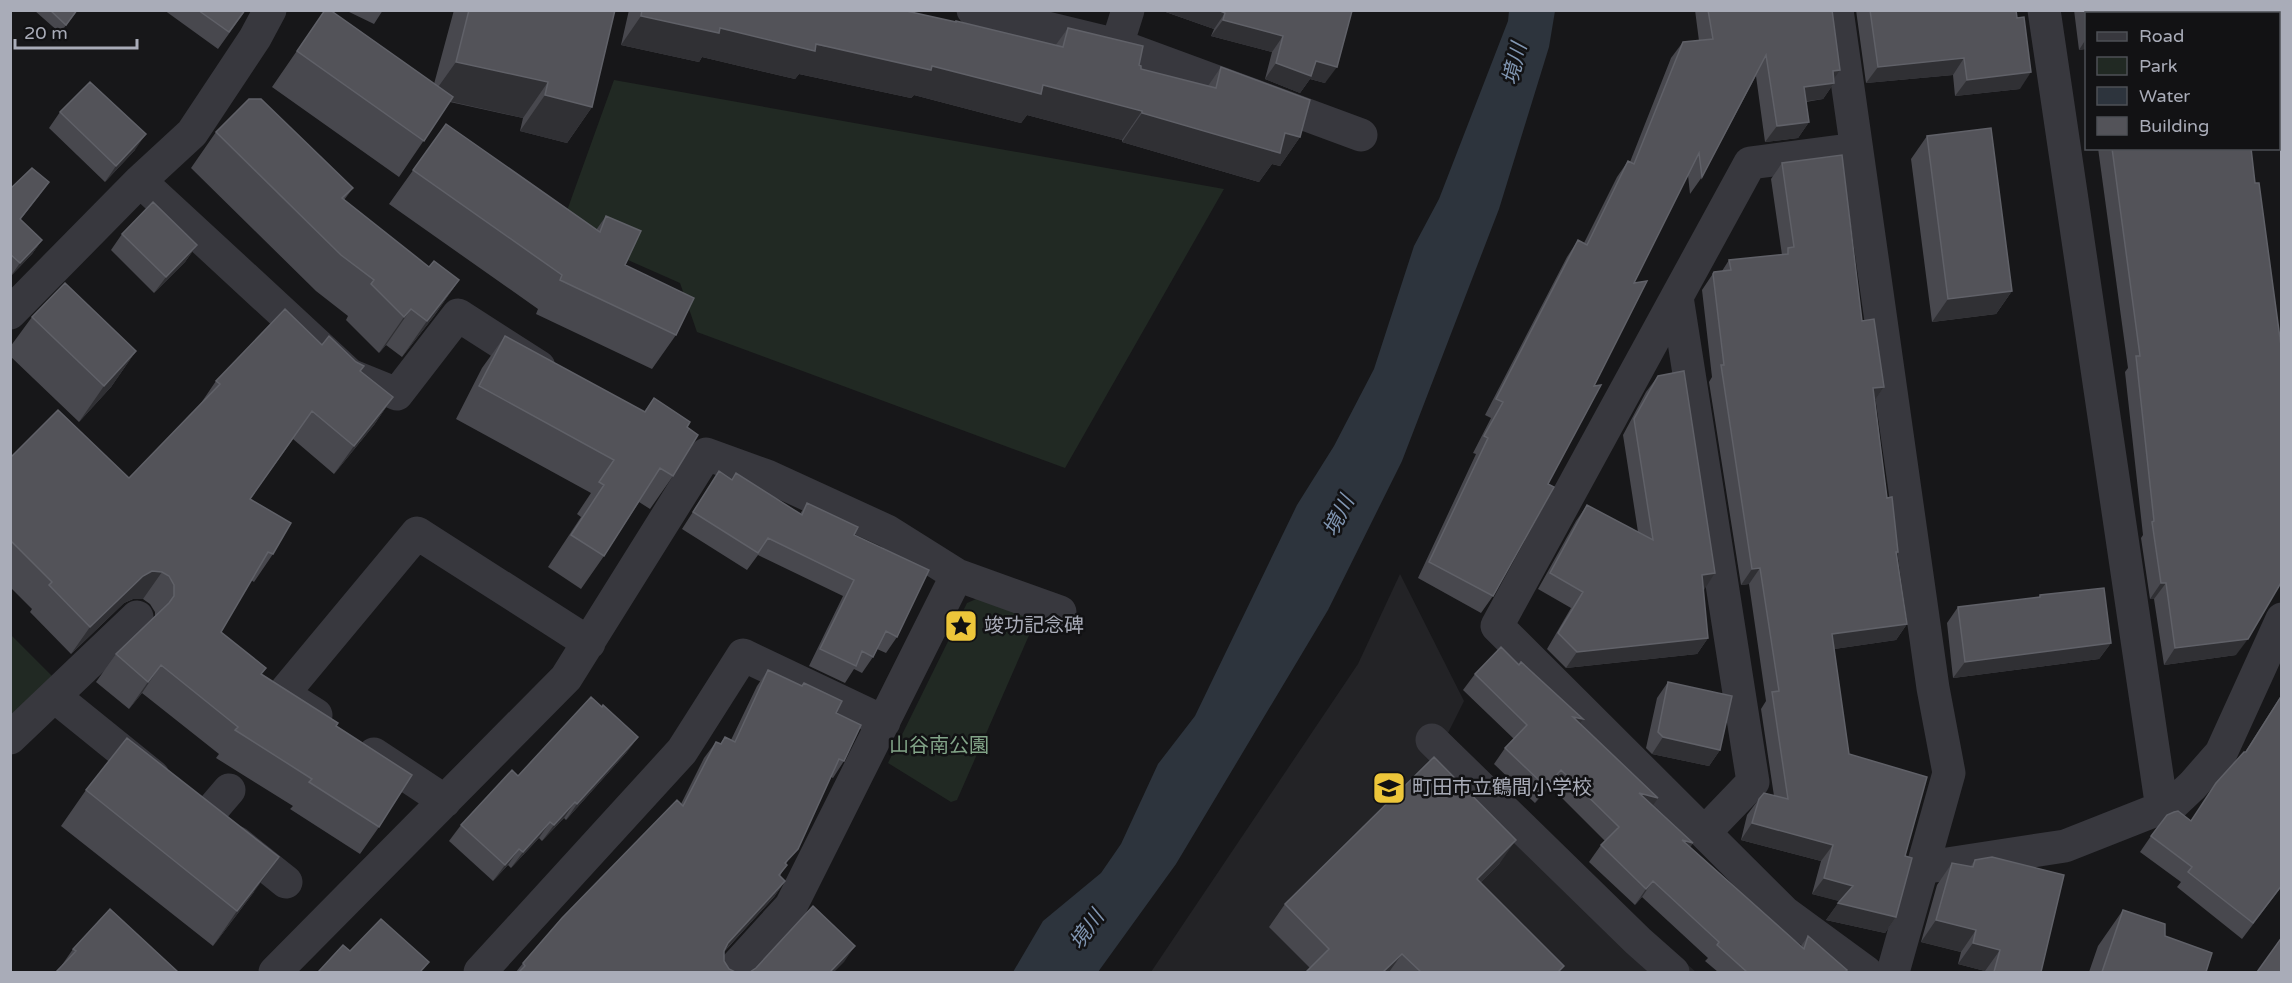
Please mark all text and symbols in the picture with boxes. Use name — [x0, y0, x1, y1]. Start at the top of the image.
scale bar — [15, 12, 136, 50]
legend — [2085, 12, 2280, 150]
text: 20 m — [24, 22, 68, 44]
text: Road — [2139, 25, 2184, 47]
water label: 境川 — [1498, 39, 1533, 87]
text: Park — [2139, 55, 2178, 77]
text: Water — [2139, 85, 2190, 107]
text: Building — [2139, 115, 2209, 137]
water label: 境川 — [1318, 490, 1361, 540]
place icon: 竣功記念碑 — [943, 608, 979, 644]
place label: 竣功記念碑 — [984, 614, 1084, 638]
park label: 山谷南公園 — [889, 734, 989, 758]
school or university icon: 町田市立鶴間小学校 — [1371, 770, 1407, 806]
place label: 町田市立鶴間小学校 — [1412, 776, 1592, 800]
water label: 境川 — [1065, 904, 1111, 954]

